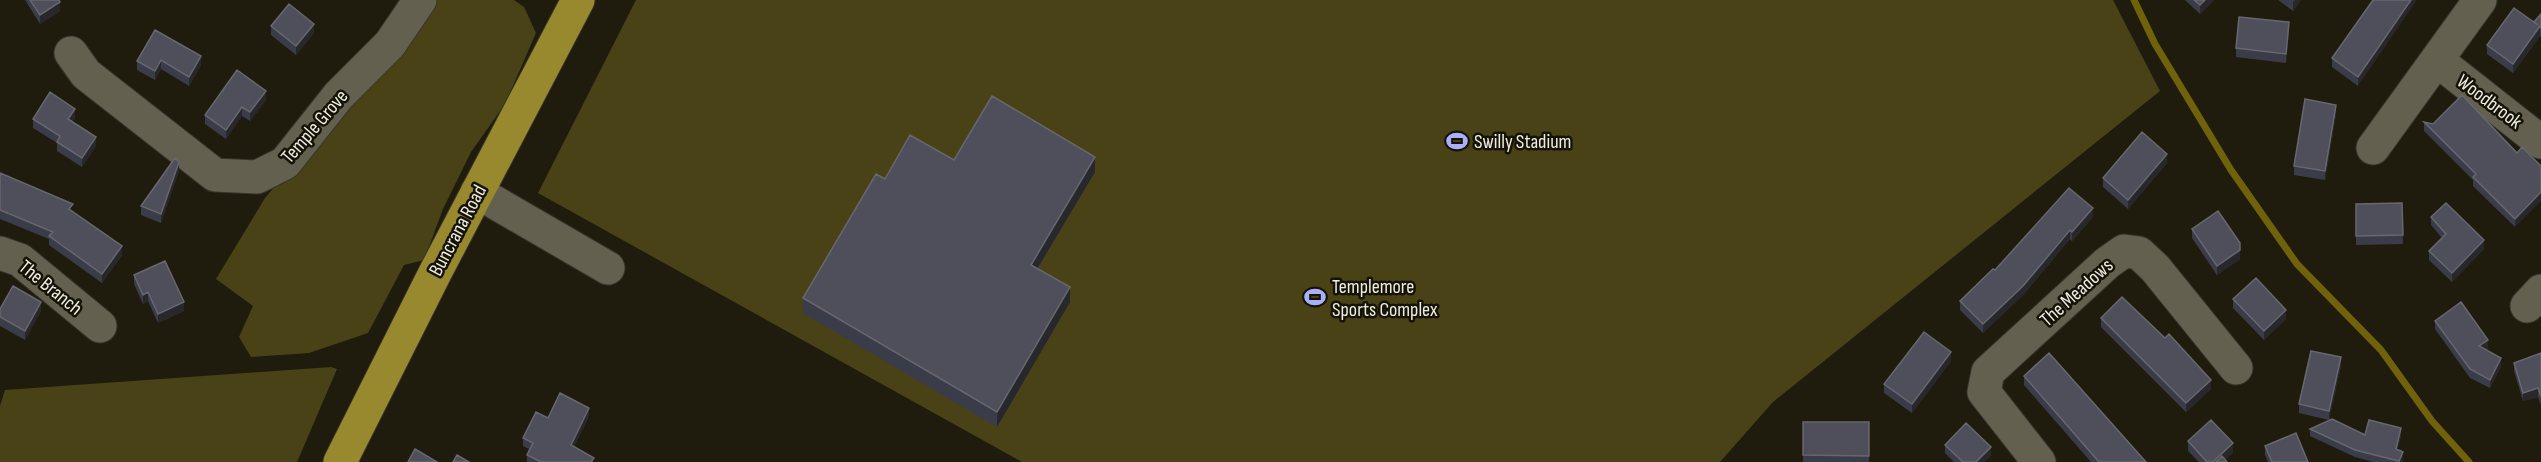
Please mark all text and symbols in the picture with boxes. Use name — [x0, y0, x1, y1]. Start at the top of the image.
street label: Woodbrook — [2452, 69, 2527, 134]
street label: Temple Grove — [276, 85, 353, 169]
sports icon: Swilly Stadium — [1445, 129, 1469, 153]
place label: Swilly Stadium — [1474, 130, 1571, 154]
street label: Buncrana Road — [424, 181, 492, 280]
street label: The Meadows — [2035, 254, 2118, 332]
street label: The Branch — [14, 255, 87, 321]
place label: Templemore Sports Complex — [1332, 275, 1438, 322]
sports icon: Templemore Sports Complex — [1303, 285, 1327, 309]

